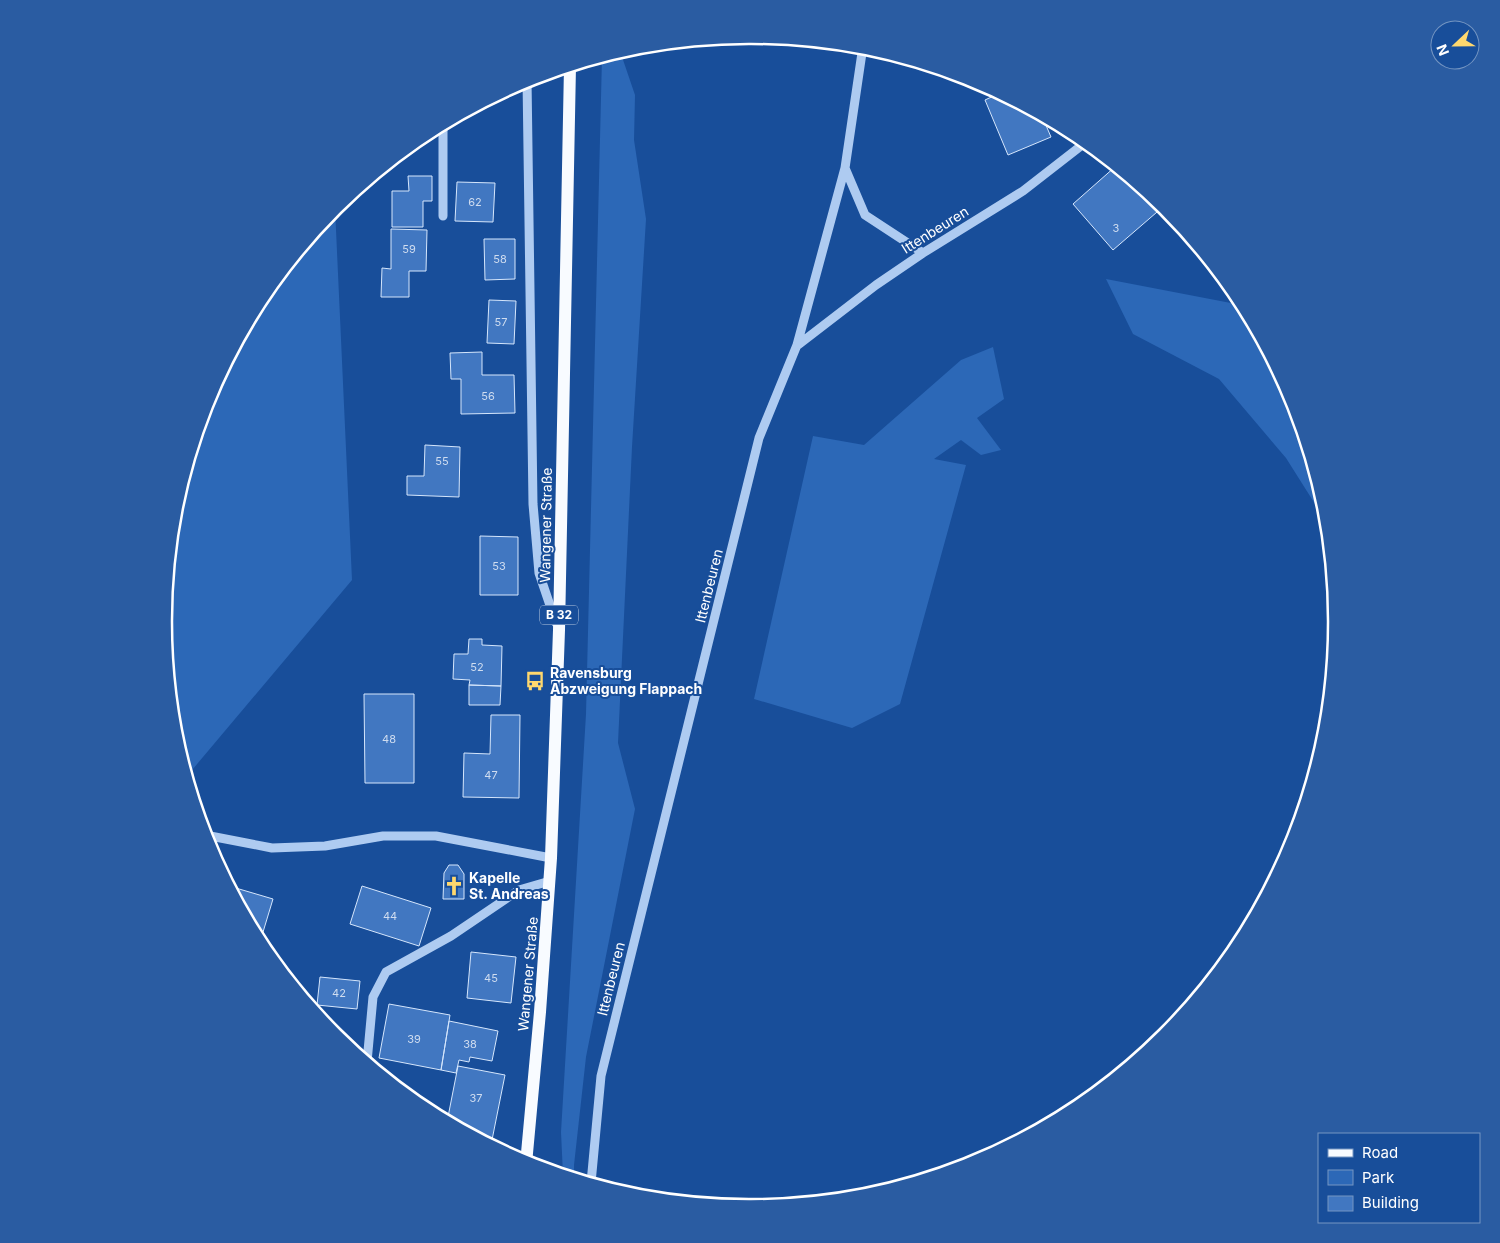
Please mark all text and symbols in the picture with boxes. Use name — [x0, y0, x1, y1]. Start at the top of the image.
north arrow — [1430, 20, 1480, 70]
text: N — [1433, 42, 1452, 58]
house number: 62 — [468, 195, 482, 209]
street label: Ittenbeuren — [898, 202, 971, 257]
house number: 3 — [1113, 221, 1120, 235]
house number: 59 — [402, 242, 416, 256]
house number: 58 — [493, 252, 507, 266]
house number: 57 — [495, 315, 507, 329]
house number: 56 — [481, 389, 495, 403]
house number: 55 — [435, 454, 449, 468]
street label: Wangener Straße — [536, 467, 555, 583]
street label: Ittenbeuren — [691, 547, 726, 625]
house number: 53 — [492, 559, 506, 573]
road number: B 32 — [540, 606, 578, 624]
house number: 52 — [470, 660, 484, 674]
place label: Ravensburg Abzweigung Flappach — [550, 664, 702, 697]
bus stop icon: Ravensburg Abzweigung Flappach — [524, 670, 546, 692]
house number: 48 — [382, 732, 396, 746]
house number: 47 — [484, 768, 498, 782]
place label: Kapelle St. Andreas — [469, 869, 549, 902]
church icon: Kapelle St. Andreas — [443, 875, 465, 897]
house number: 44 — [383, 909, 397, 923]
street label: Wangener Straße — [514, 916, 541, 1032]
street label: Ittenbeuren — [593, 940, 628, 1018]
house number: 45 — [484, 971, 498, 985]
house number: 42 — [332, 986, 346, 1000]
house number: 39 — [407, 1032, 421, 1046]
house number: 38 — [463, 1037, 477, 1051]
house number: 37 — [469, 1091, 483, 1105]
legend — [1318, 1133, 1480, 1223]
text: Road — [1362, 1143, 1398, 1162]
text: Park — [1362, 1168, 1395, 1187]
text: Building — [1362, 1193, 1419, 1212]

